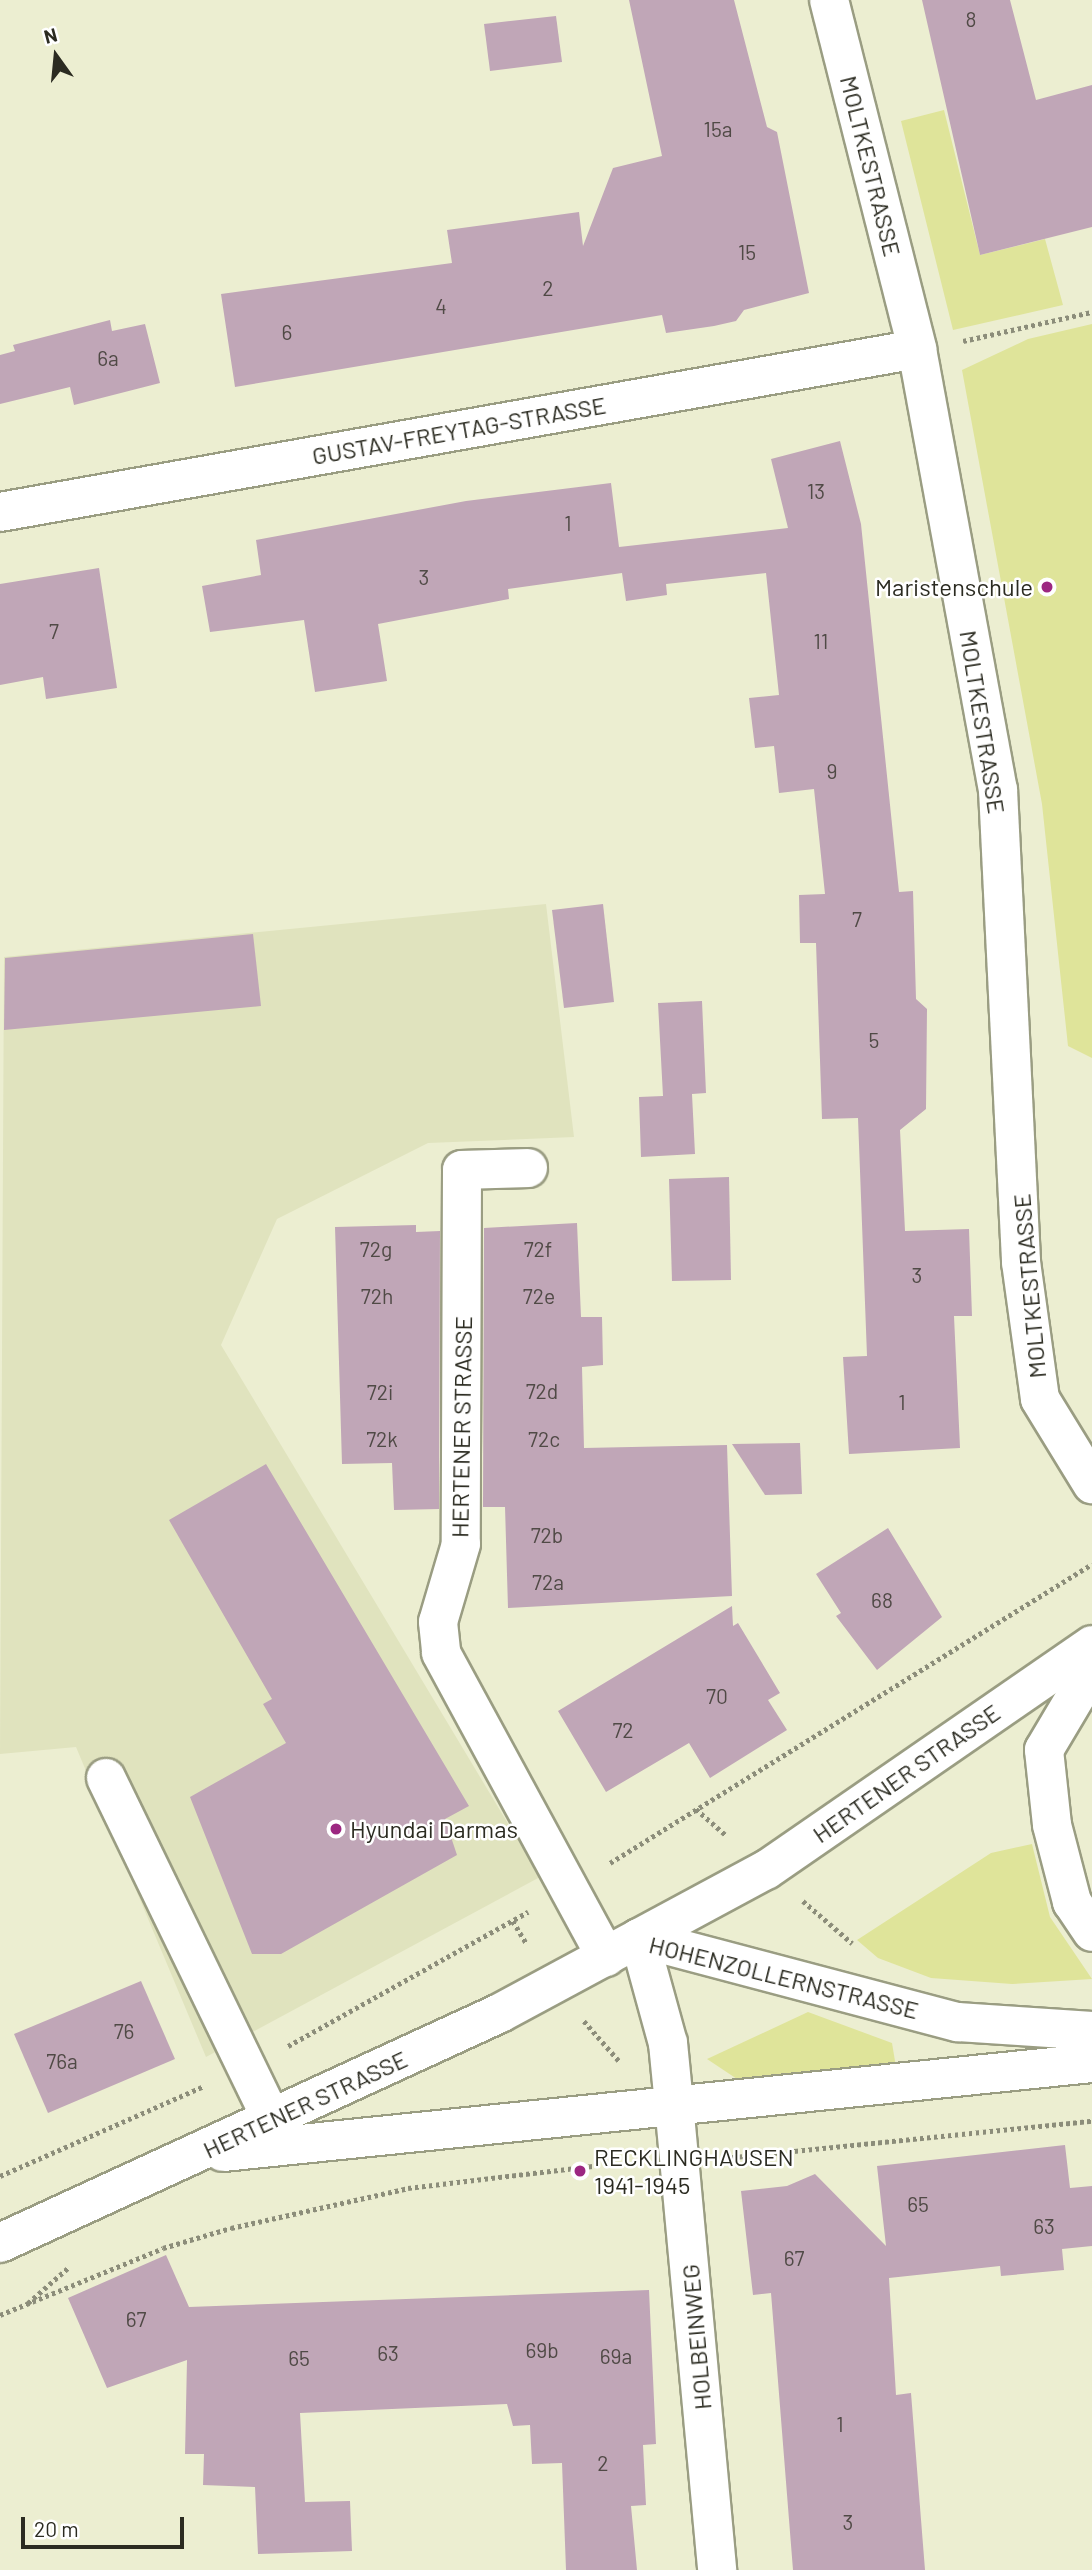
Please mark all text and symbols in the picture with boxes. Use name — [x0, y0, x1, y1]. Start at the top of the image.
house number: 8 — [966, 6, 976, 32]
north arrow — [21, 21, 91, 91]
text: N — [41, 22, 60, 48]
street label: MOLTKESTRASSE — [835, 73, 907, 259]
house number: 15a — [704, 116, 732, 142]
house number: 15 — [738, 239, 756, 265]
house number: 2 — [542, 275, 554, 301]
house number: 4 — [435, 293, 447, 319]
house number: 6 — [282, 319, 292, 345]
house number: 6a — [97, 345, 119, 371]
street label: GUSTAV-FREYTAG-STRASSE — [310, 390, 608, 470]
house number: 13 — [807, 478, 825, 504]
house number: 1 — [564, 510, 572, 536]
house number: 3 — [419, 564, 429, 590]
place label: Maristenschule — [875, 573, 1033, 601]
marker: Maristenschule — [1039, 579, 1055, 595]
house number: 7 — [49, 618, 59, 644]
house number: 11 — [814, 628, 828, 654]
street label: MOLTKESTRASSE — [954, 628, 1012, 816]
house number: 9 — [827, 758, 837, 784]
house number: 7 — [852, 906, 862, 932]
house number: 5 — [869, 1027, 879, 1053]
street label: MOLTKESTRASSE — [1007, 1192, 1051, 1380]
house number: 72g — [360, 1236, 392, 1262]
house number: 72f — [524, 1236, 552, 1262]
house number: 3 — [912, 1262, 922, 1288]
house number: 72h — [361, 1283, 393, 1309]
house number: 72e — [523, 1283, 555, 1309]
street label: HERTENER STRASSE — [445, 1316, 477, 1538]
house number: 72d — [526, 1378, 558, 1404]
house number: 72i — [367, 1379, 393, 1405]
house number: 1 — [898, 1389, 906, 1415]
house number: 72k — [366, 1426, 398, 1452]
house number: 72c — [528, 1426, 560, 1452]
house number: 72b — [531, 1522, 563, 1548]
house number: 72a — [532, 1569, 564, 1595]
house number: 68 — [871, 1587, 893, 1613]
house number: 70 — [706, 1683, 728, 1709]
street label: HERTENER STRASSE — [807, 1698, 1005, 1848]
house number: 72 — [612, 1717, 634, 1743]
place label: Hyundai Darmas — [350, 1815, 518, 1843]
marker: Hyundai Darmas — [328, 1821, 344, 1837]
street label: HOHENZOLLERNSTRASSE — [646, 1930, 922, 2024]
house number: 76 — [114, 2018, 134, 2044]
street label: HERTENER STRASSE — [198, 2044, 412, 2164]
house number: 76a — [46, 2048, 78, 2074]
place label: RECKLINGHAUSEN 1941-1945 — [594, 2143, 794, 2199]
marker: RECKLINGHAUSEN 1941-1945 — [572, 2163, 588, 2179]
house number: 65 — [907, 2191, 929, 2217]
house number: 63 — [1033, 2213, 1055, 2239]
house number: 67 — [784, 2245, 804, 2271]
street label: HOLBEINWEG — [675, 2263, 717, 2411]
house number: 67 — [126, 2306, 146, 2332]
house number: 69b — [525, 2337, 559, 2363]
house number: 63 — [377, 2340, 399, 2366]
house number: 69a — [600, 2343, 632, 2369]
house number: 65 — [288, 2345, 310, 2371]
house number: 1 — [836, 2411, 844, 2437]
house number: 2 — [597, 2450, 609, 2476]
scale bar — [24, 2504, 187, 2548]
house number: 3 — [843, 2509, 853, 2535]
text: 20 m — [34, 2516, 79, 2541]

